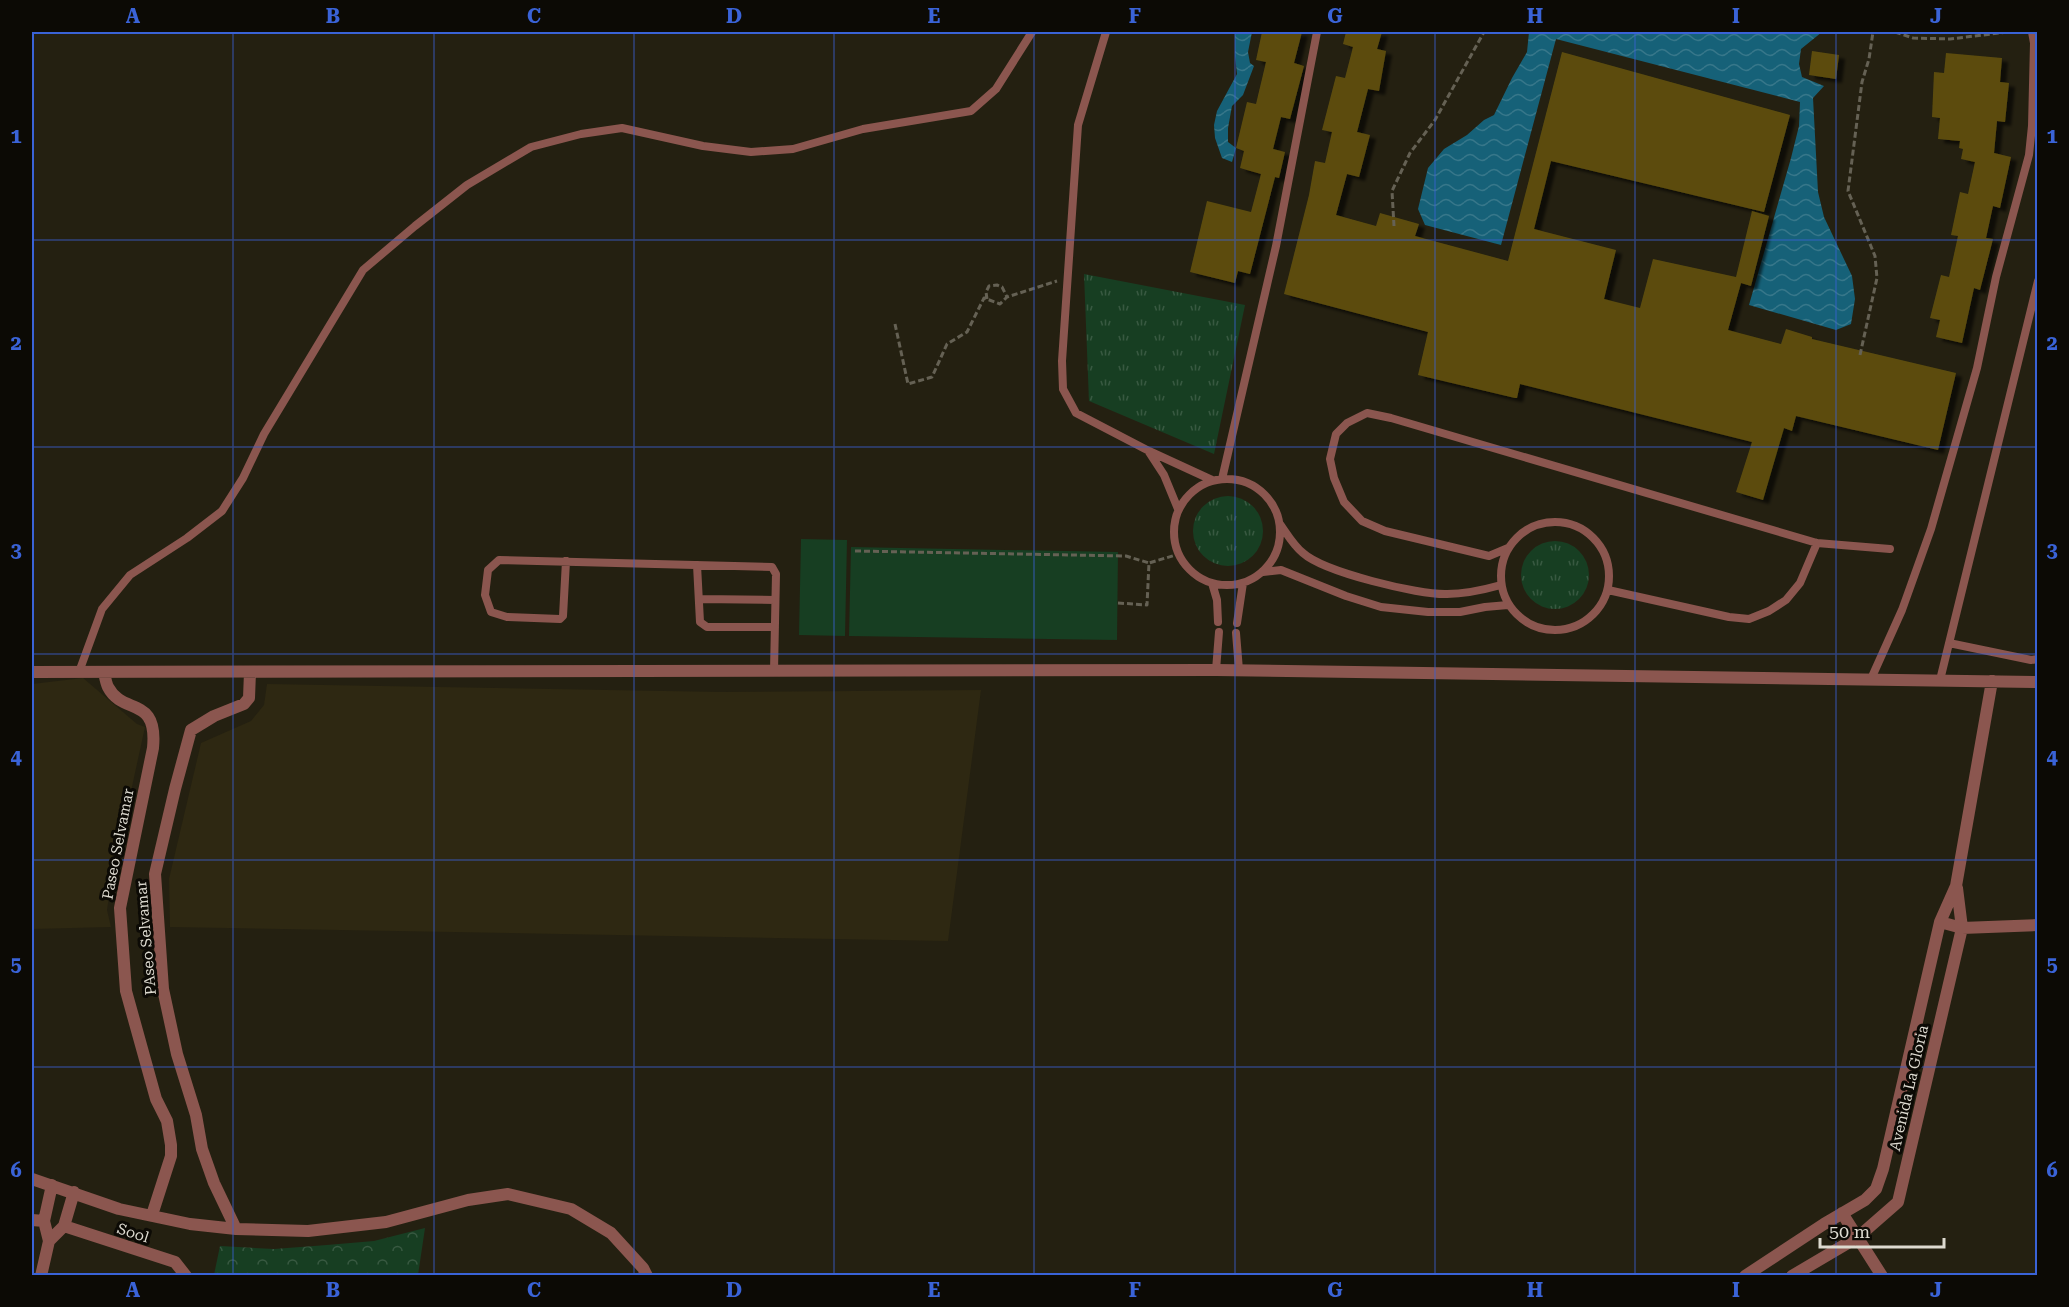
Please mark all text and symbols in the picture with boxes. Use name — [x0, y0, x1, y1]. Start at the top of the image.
text: A — [126, 4, 141, 28]
text: B — [326, 4, 340, 28]
text: C — [527, 4, 541, 28]
text: D — [726, 4, 742, 28]
text: E — [928, 4, 941, 28]
text: F — [1129, 4, 1141, 28]
text: G — [1327, 4, 1343, 28]
text: H — [1527, 4, 1543, 28]
text: I — [1732, 4, 1740, 28]
text: J — [1930, 4, 1942, 28]
text: 1 — [10, 124, 22, 148]
text: 1 — [2046, 124, 2058, 148]
text: 2 — [10, 331, 22, 355]
text: 2 — [2046, 331, 2058, 355]
text: 3 — [10, 538, 22, 562]
text: 3 — [2046, 538, 2058, 562]
text: 4 — [10, 745, 22, 769]
text: 4 — [2046, 745, 2058, 769]
street label: Paseo Selvamar — [98, 787, 138, 901]
street label: PAseo Selvamar — [132, 880, 160, 996]
text: 5 — [10, 952, 22, 976]
text: 5 — [2046, 952, 2058, 976]
street label: Avenida La Gloria — [1886, 1023, 1932, 1153]
text: 6 — [10, 1158, 22, 1182]
text: 6 — [2046, 1158, 2058, 1182]
scale bar — [1820, 1211, 1944, 1249]
street label: Sool — [115, 1219, 152, 1247]
text: 50 m — [1829, 1221, 1870, 1242]
text: A — [126, 1278, 141, 1302]
text: B — [326, 1278, 340, 1302]
text: C — [527, 1278, 541, 1302]
text: D — [726, 1278, 742, 1302]
text: E — [928, 1278, 941, 1302]
text: F — [1129, 1278, 1141, 1302]
text: G — [1327, 1278, 1343, 1302]
text: H — [1527, 1278, 1543, 1302]
text: I — [1732, 1278, 1740, 1302]
text: J — [1930, 1278, 1942, 1302]

